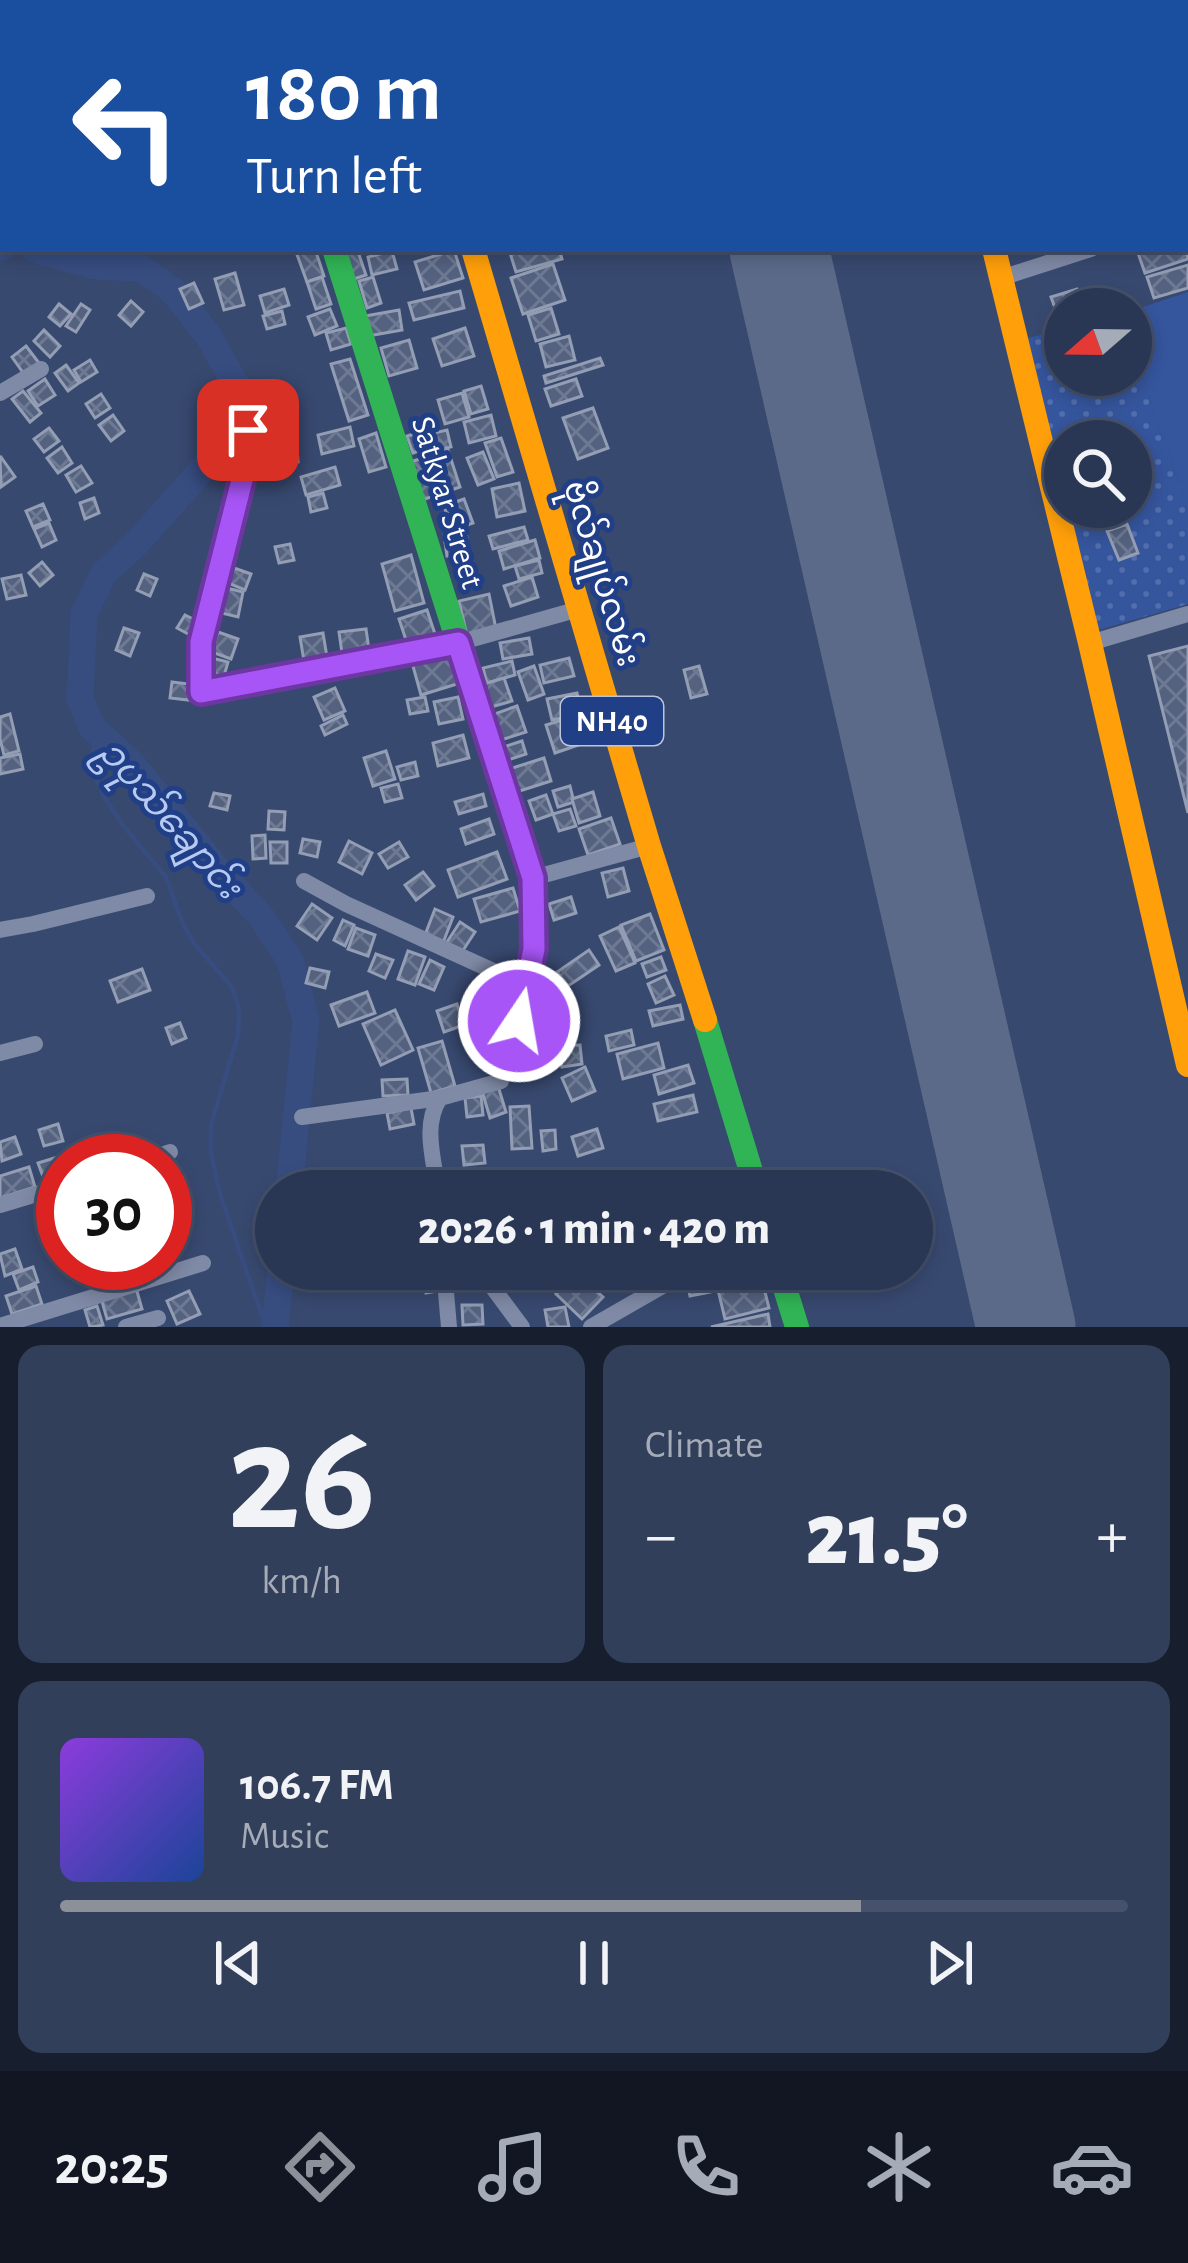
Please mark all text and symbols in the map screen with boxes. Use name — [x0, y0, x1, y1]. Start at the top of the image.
icon: left — [48, 48, 204, 204]
text: 180 m — [246, 52, 442, 136]
text: Turn left — [246, 150, 422, 204]
north arrow — [1044, 288, 1152, 396]
map controls — [1044, 288, 1152, 528]
pin — [197, 379, 299, 481]
icon: arrive — [215, 397, 281, 463]
street label: Satkyar Street — [405, 413, 489, 593]
button: search — [1044, 420, 1152, 528]
street label: ဗိုလ်ချုပ်လမ်း — [549, 475, 652, 673]
road number: NH40 — [561, 697, 663, 745]
water label: ဥပုသ်ချောင်း — [84, 728, 255, 914]
position arrow — [456, 958, 582, 1084]
speed limit sign: 30 — [36, 1134, 192, 1290]
text: 20:26 · 1 min · 420 m — [418, 1207, 770, 1252]
text: 26 — [227, 1402, 376, 1558]
text: Climate — [645, 1426, 763, 1465]
text: 21.5° — [805, 1491, 968, 1581]
text: − — [645, 1503, 677, 1569]
text: + — [1096, 1503, 1128, 1569]
text: km/h — [261, 1562, 342, 1601]
text: 106.7 FM — [240, 1763, 394, 1808]
text: Music — [240, 1817, 329, 1856]
icon: previous — [205, 1930, 271, 1996]
icon: pause — [561, 1930, 627, 1996]
icon: next — [917, 1930, 983, 1996]
icon: directions — [278, 2125, 362, 2209]
icon: music — [471, 2125, 555, 2209]
icon: phone — [664, 2125, 748, 2209]
icon: climate — [857, 2125, 941, 2209]
icon: car — [1050, 2125, 1134, 2209]
text: 20:25 — [54, 2140, 169, 2194]

